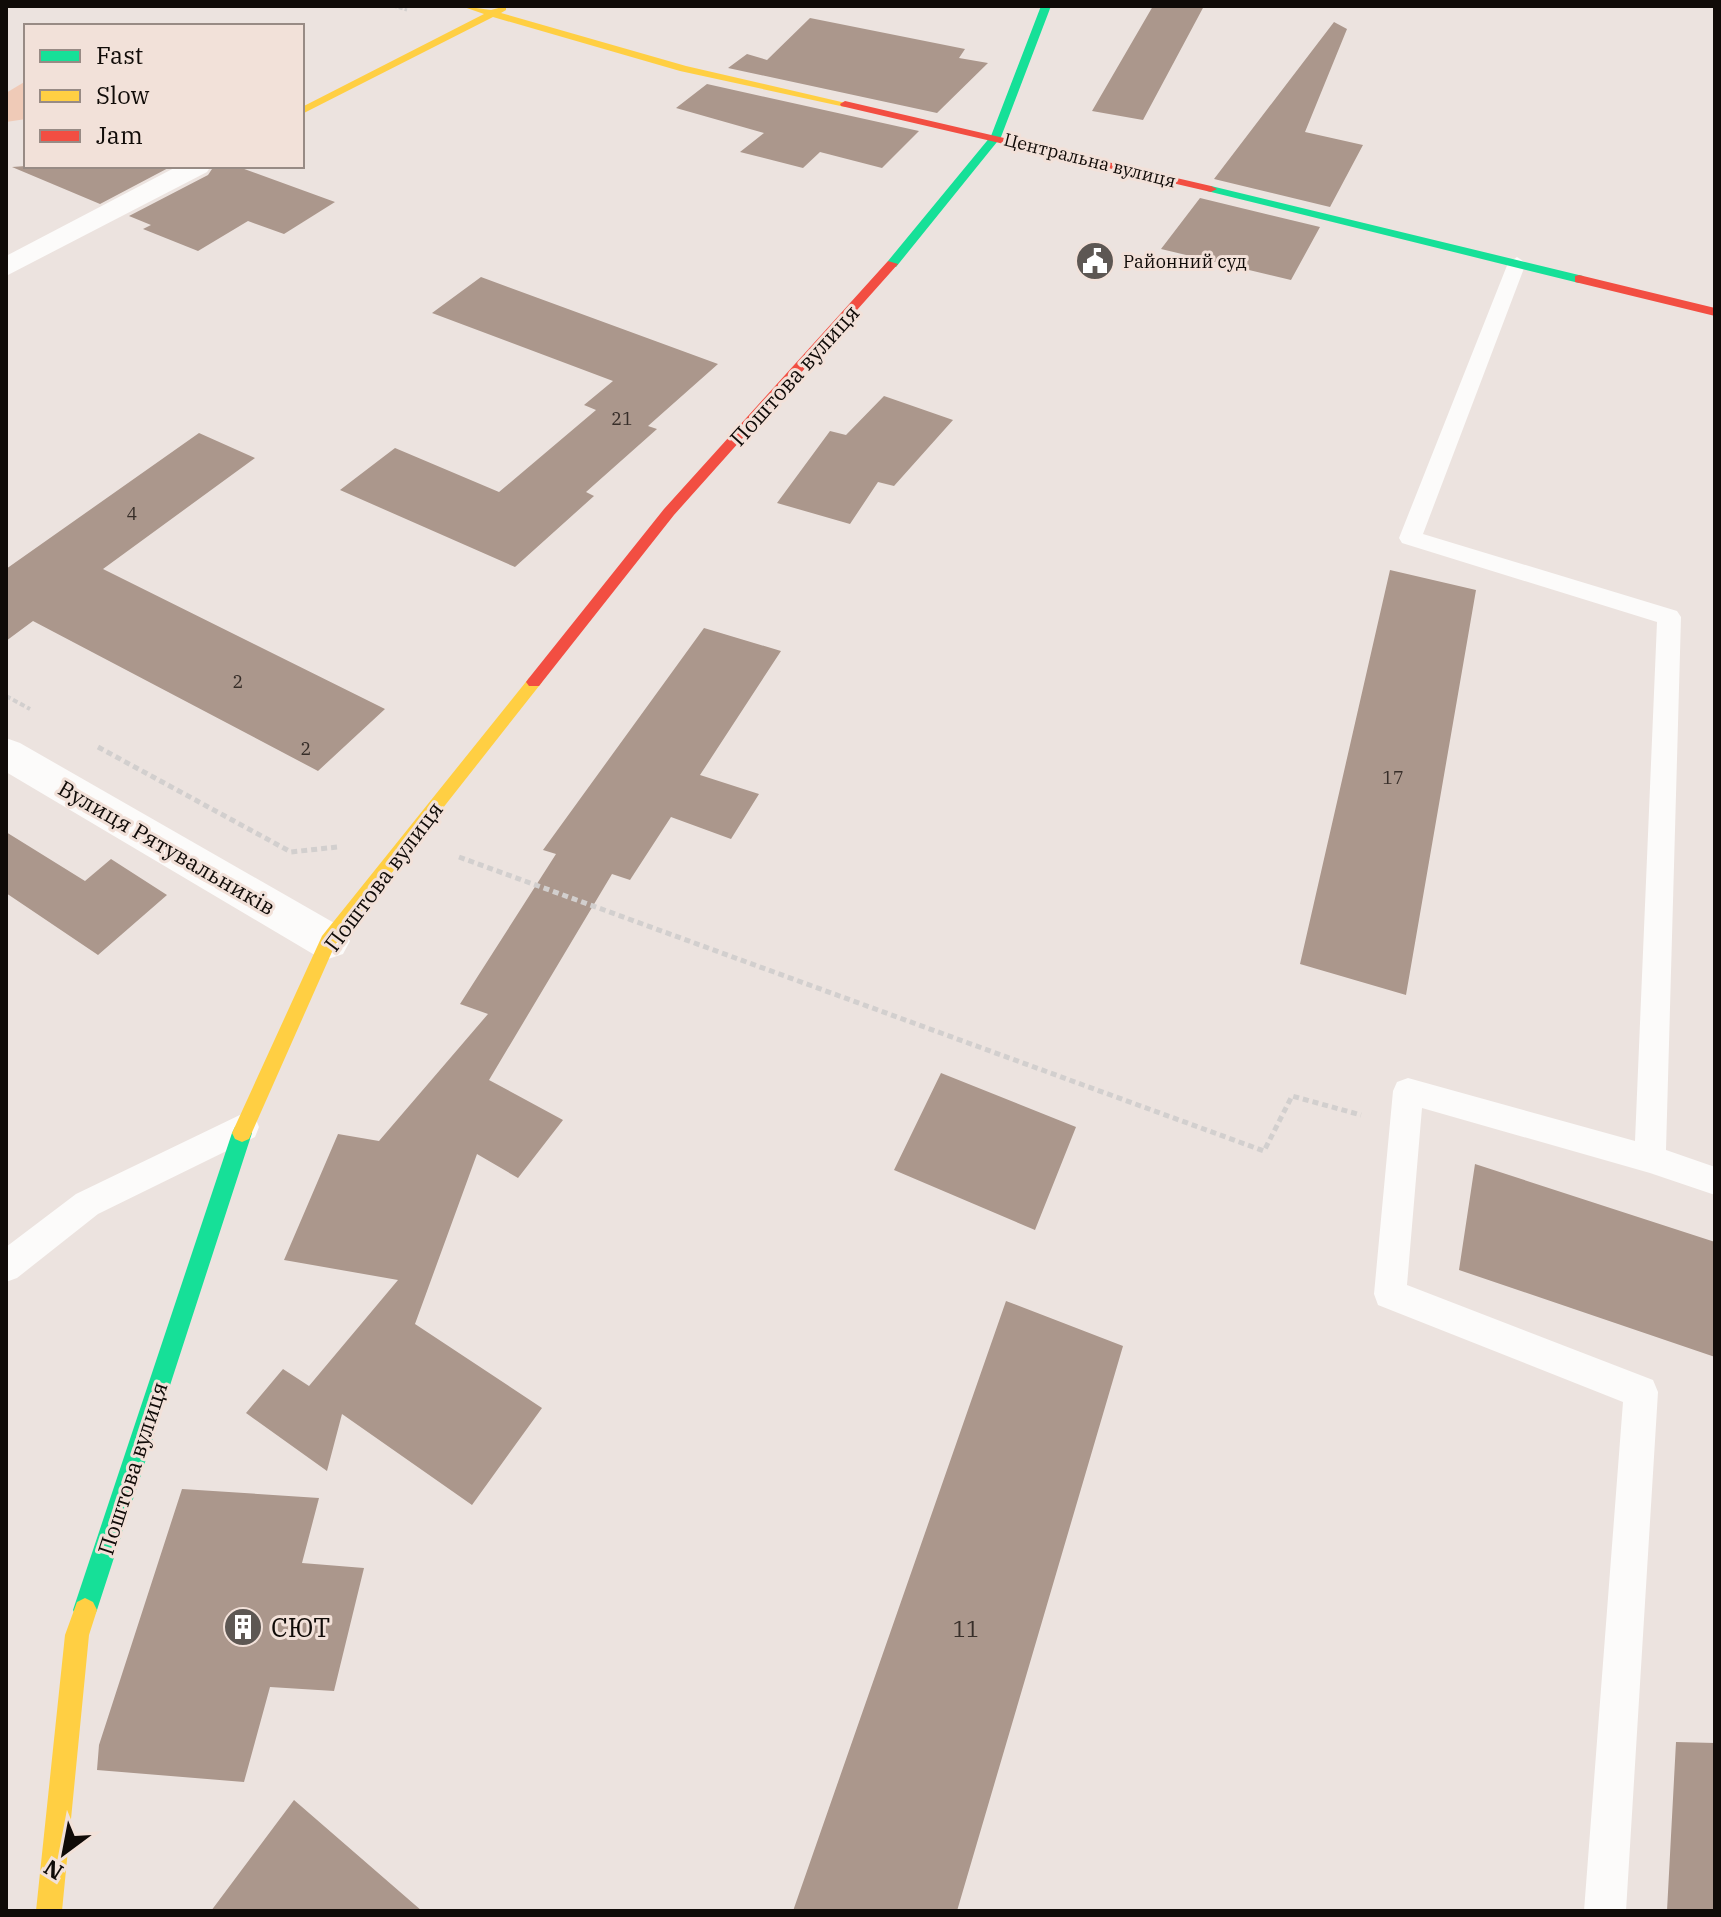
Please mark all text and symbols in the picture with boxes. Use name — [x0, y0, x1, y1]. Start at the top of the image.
legend — [24, 24, 304, 168]
text: Fast — [96, 39, 143, 71]
text: Slow — [96, 79, 150, 111]
text: Jam — [96, 119, 143, 151]
street label: Центральна вулиця — [1002, 128, 1178, 192]
public building icon: Районний суд — [1074, 240, 1116, 282]
place label: Районний суд — [1123, 250, 1247, 273]
street label: Поштова вулиця — [723, 298, 865, 452]
house number: 21 — [611, 407, 633, 430]
house number: 4 — [127, 502, 137, 525]
house number: 2 — [233, 670, 243, 693]
house number: 2 — [301, 737, 311, 760]
house number: 17 — [1382, 766, 1404, 789]
street label: Вулиця Рятувальників — [53, 773, 281, 921]
street label: Поштова вулиця — [317, 795, 449, 957]
street label: Поштова вулиця — [90, 1378, 174, 1558]
building icon: СЮТ — [222, 1606, 264, 1648]
place label: СЮТ — [271, 1610, 330, 1644]
house number: 11 — [953, 1614, 979, 1643]
north arrow — [24, 1813, 104, 1893]
text: N — [38, 1853, 68, 1887]

